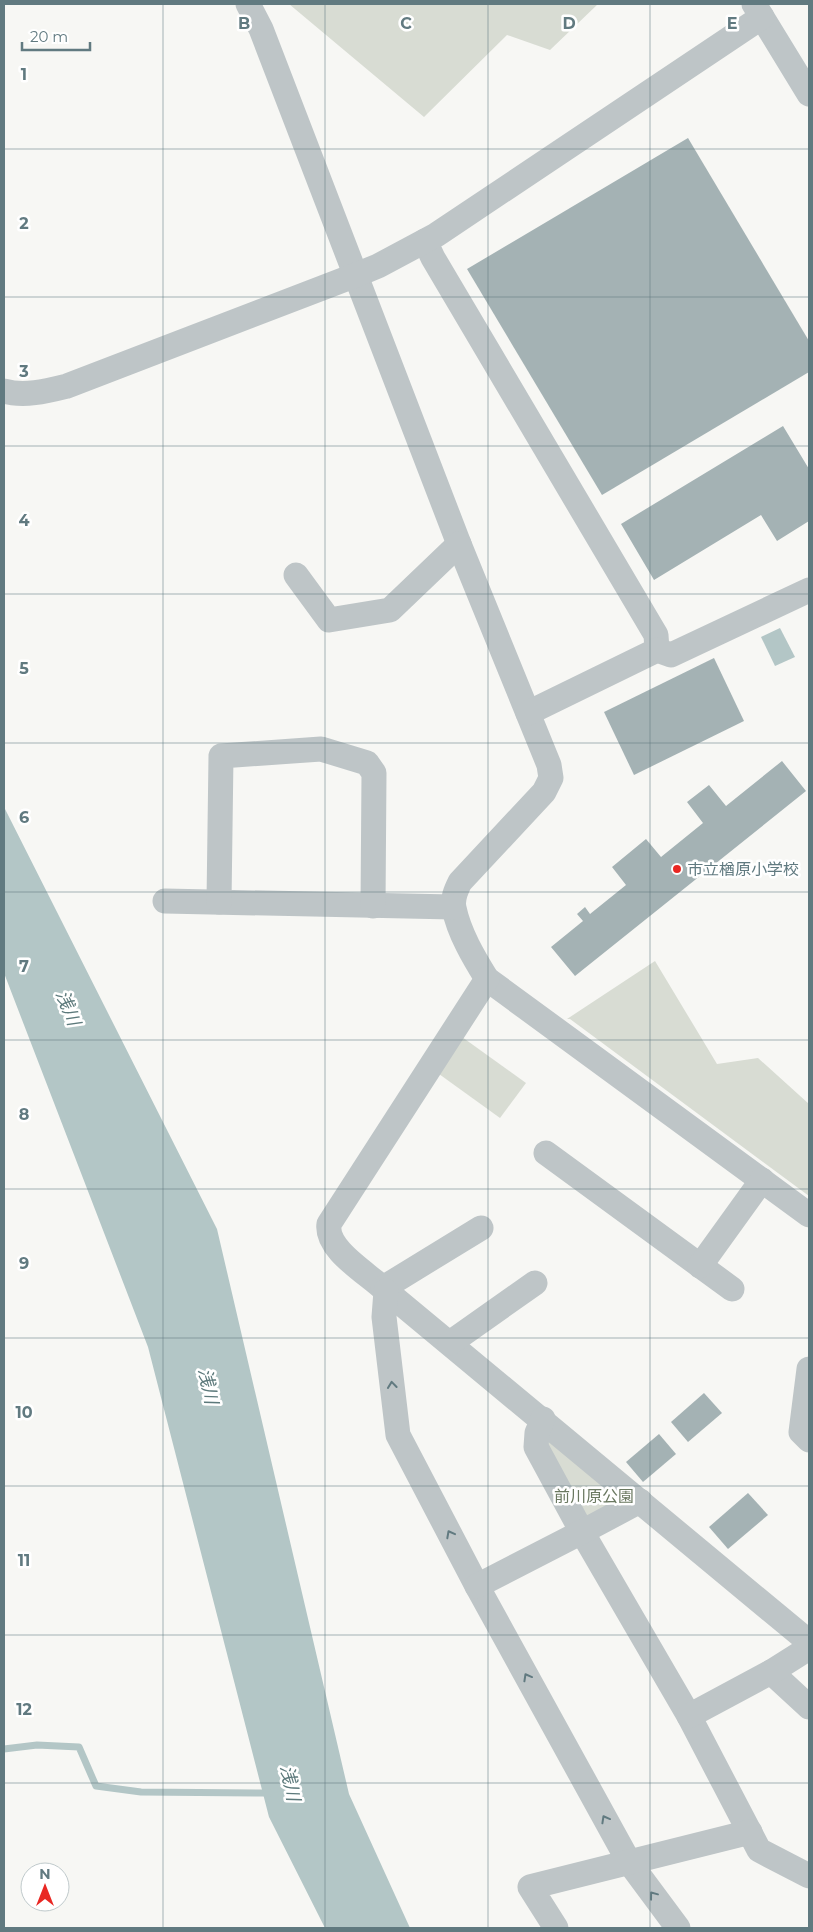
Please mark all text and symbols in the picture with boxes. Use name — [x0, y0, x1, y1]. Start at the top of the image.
text: B — [238, 14, 250, 33]
text: C — [400, 14, 412, 33]
text: D — [562, 14, 576, 33]
text: E — [727, 14, 737, 33]
scale bar — [22, 20, 90, 52]
text: 20 m — [30, 27, 68, 46]
text: 1 — [21, 65, 27, 84]
text: 2 — [19, 214, 29, 233]
text: 3 — [18, 362, 29, 381]
text: 4 — [18, 511, 30, 530]
text: 5 — [19, 659, 29, 678]
text: 6 — [19, 808, 29, 827]
place label: 市立楢原小学校 — [687, 860, 799, 879]
marker: 市立楢原小学校 — [671, 863, 683, 875]
text: 7 — [19, 957, 29, 976]
water label: 浅川 — [51, 987, 86, 1031]
text: 8 — [19, 1105, 29, 1124]
text: 9 — [19, 1254, 29, 1273]
water label: 浅川 — [193, 1366, 223, 1408]
one-way arrow — [387, 1380, 398, 1388]
text: 10 — [15, 1403, 33, 1422]
park label: 前川原公園 — [554, 1487, 634, 1506]
one-way arrow — [446, 1530, 456, 1539]
text: 11 — [18, 1551, 30, 1570]
one-way arrow — [523, 1673, 533, 1682]
text: 12 — [16, 1700, 32, 1719]
water label: 浅川 — [275, 1763, 305, 1805]
one-way arrow — [602, 1816, 612, 1825]
north arrow — [20, 1862, 70, 1912]
text: N — [39, 1865, 51, 1883]
one-way arrow — [651, 1892, 659, 1901]

